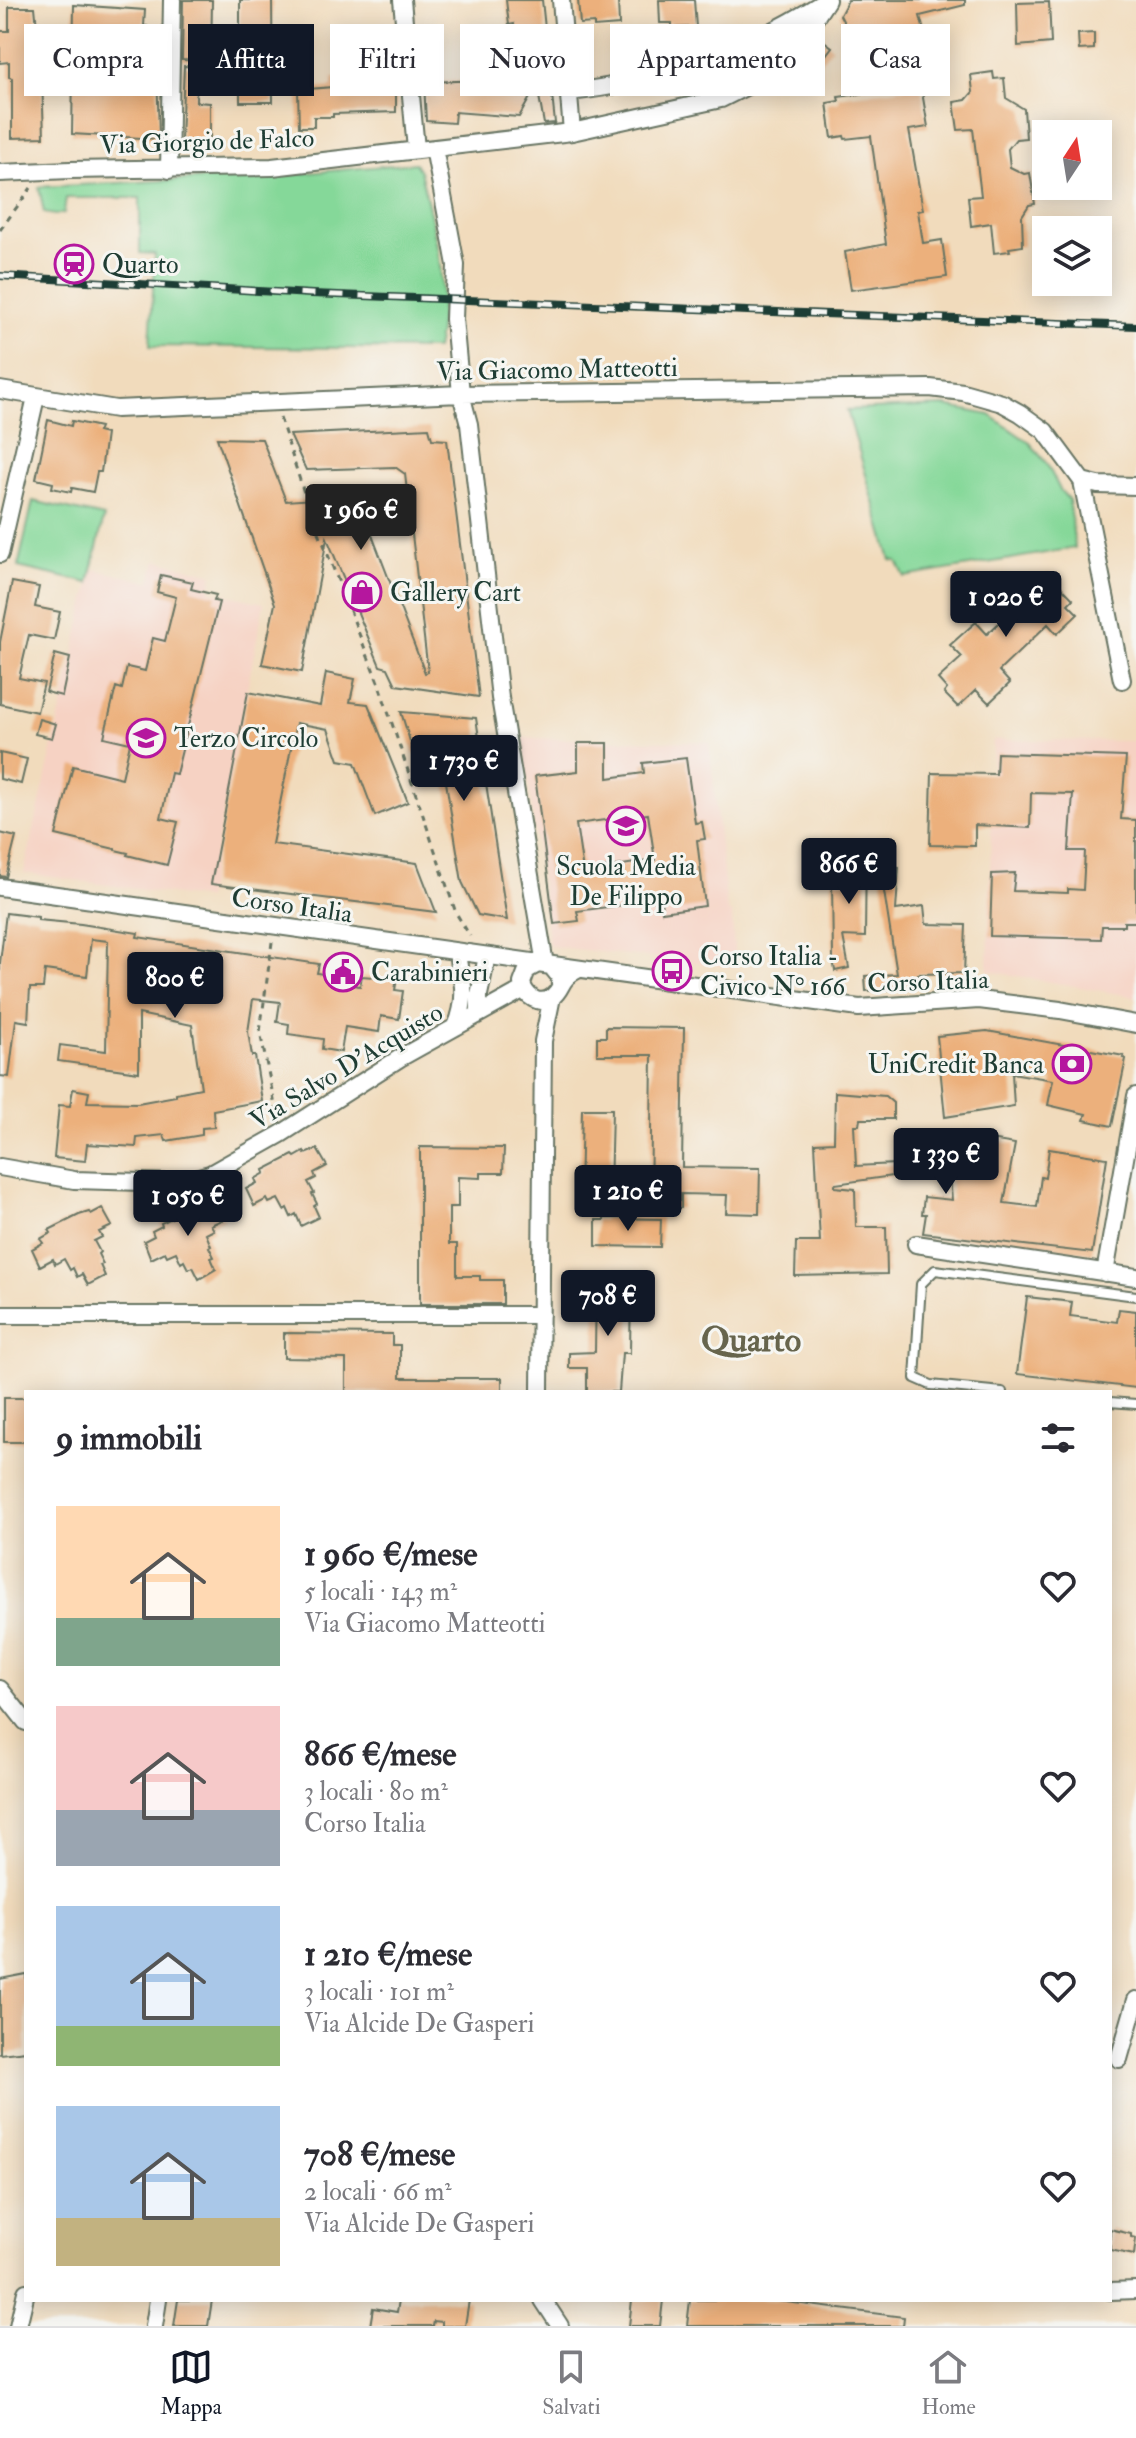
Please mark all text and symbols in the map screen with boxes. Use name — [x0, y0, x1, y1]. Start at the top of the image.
chip: Compra — [24, 24, 172, 96]
chip: Affitta — [188, 24, 314, 96]
chip: Filtri — [330, 24, 444, 96]
chip: Nuovo — [460, 24, 594, 96]
chip: Appartamento — [610, 24, 825, 96]
chip: Casa — [841, 24, 950, 96]
north arrow — [1032, 120, 1112, 200]
map controls — [1032, 120, 1112, 296]
street label: Via Giorgio de Falco — [99, 122, 315, 162]
button: layers — [1032, 216, 1112, 296]
station icon: Quarto — [53, 243, 95, 285]
place label: Quarto — [102, 249, 179, 281]
street label: Via Giacomo Matteotti — [436, 352, 678, 388]
pin: 1 960 € — [287, 484, 435, 552]
text: 1 960 € — [323, 494, 399, 526]
shop icon: Gallery Cart — [341, 571, 383, 613]
pin: 1 020 € — [932, 571, 1080, 639]
place label: Gallery Cart — [390, 577, 521, 609]
text: 1 020 € — [968, 581, 1044, 613]
school or university icon: Terzo Circolo — [125, 717, 167, 759]
place label: Terzo Circolo — [174, 723, 318, 755]
pin: 1 730 € — [390, 735, 538, 803]
text: 1 730 € — [429, 745, 499, 777]
school or university icon: Scuola Media De Filippo — [605, 805, 647, 847]
pin: 866 € — [793, 838, 905, 906]
text: 866 € — [819, 848, 879, 880]
place label: Scuola Media De Filippo — [556, 851, 696, 914]
street label: Corso Italia — [229, 882, 355, 930]
place label: Corso Italia - Civico N° 166 — [700, 941, 847, 1003]
bus stop icon: Corso Italia - Civico N° 166 — [651, 950, 693, 992]
public building icon: Carabinieri — [322, 951, 364, 993]
pin: 800 € — [119, 952, 231, 1020]
place label: Carabinieri — [371, 957, 488, 989]
text: 800 € — [145, 962, 205, 994]
street label: Corso Italia — [867, 964, 990, 1000]
street label: Via Salvo D'Acquisto — [244, 997, 449, 1137]
bank icon: UniCredit Banca — [1051, 1043, 1093, 1085]
place label: UniCredit Banca — [868, 1049, 1044, 1081]
pin: 1 330 € — [872, 1128, 1020, 1196]
text: 1 330 € — [912, 1138, 980, 1170]
pin: 1 210 € — [554, 1165, 702, 1233]
pin: 1 050 € — [114, 1170, 262, 1238]
text: 1 210 € — [592, 1175, 664, 1207]
text: 1 050 € — [151, 1180, 225, 1212]
pin: 708 € — [552, 1270, 664, 1338]
text: 708 € — [579, 1280, 637, 1312]
district label: Quarto — [701, 1319, 801, 1362]
icon: filters — [1036, 1416, 1080, 1460]
text: 9 immobili — [56, 1417, 202, 1460]
text: 1 960 €/mese — [304, 1533, 478, 1576]
icon: home — [120, 1538, 216, 1634]
icon: heart — [1036, 1564, 1080, 1608]
text: 5 locali · 143 m² — [304, 1576, 457, 1608]
text: Via Giacomo Matteotti — [304, 1608, 546, 1640]
text: 866 €/mese — [304, 1733, 456, 1776]
icon: home — [120, 1738, 216, 1834]
icon: heart — [1036, 1764, 1080, 1808]
text: 3 locali · 80 m² — [304, 1776, 448, 1808]
text: Corso Italia — [304, 1808, 426, 1840]
text: 1 210 €/mese — [304, 1933, 472, 1976]
icon: home — [120, 1938, 216, 2034]
icon: heart — [1036, 1964, 1080, 2008]
text: 3 locali · 101 m² — [304, 1976, 454, 2008]
text: Via Alcide De Gasperi — [304, 2008, 534, 2040]
text: 708 €/mese — [304, 2133, 455, 2176]
icon: home — [120, 2138, 216, 2234]
icon: heart — [1036, 2164, 1080, 2208]
text: 2 locali · 66 m² — [304, 2176, 452, 2208]
text: Via Alcide De Gasperi — [304, 2208, 534, 2240]
tab: Mappa — [160, 2345, 222, 2421]
tab: Salvati — [542, 2345, 601, 2421]
tab: Home — [921, 2345, 976, 2421]

